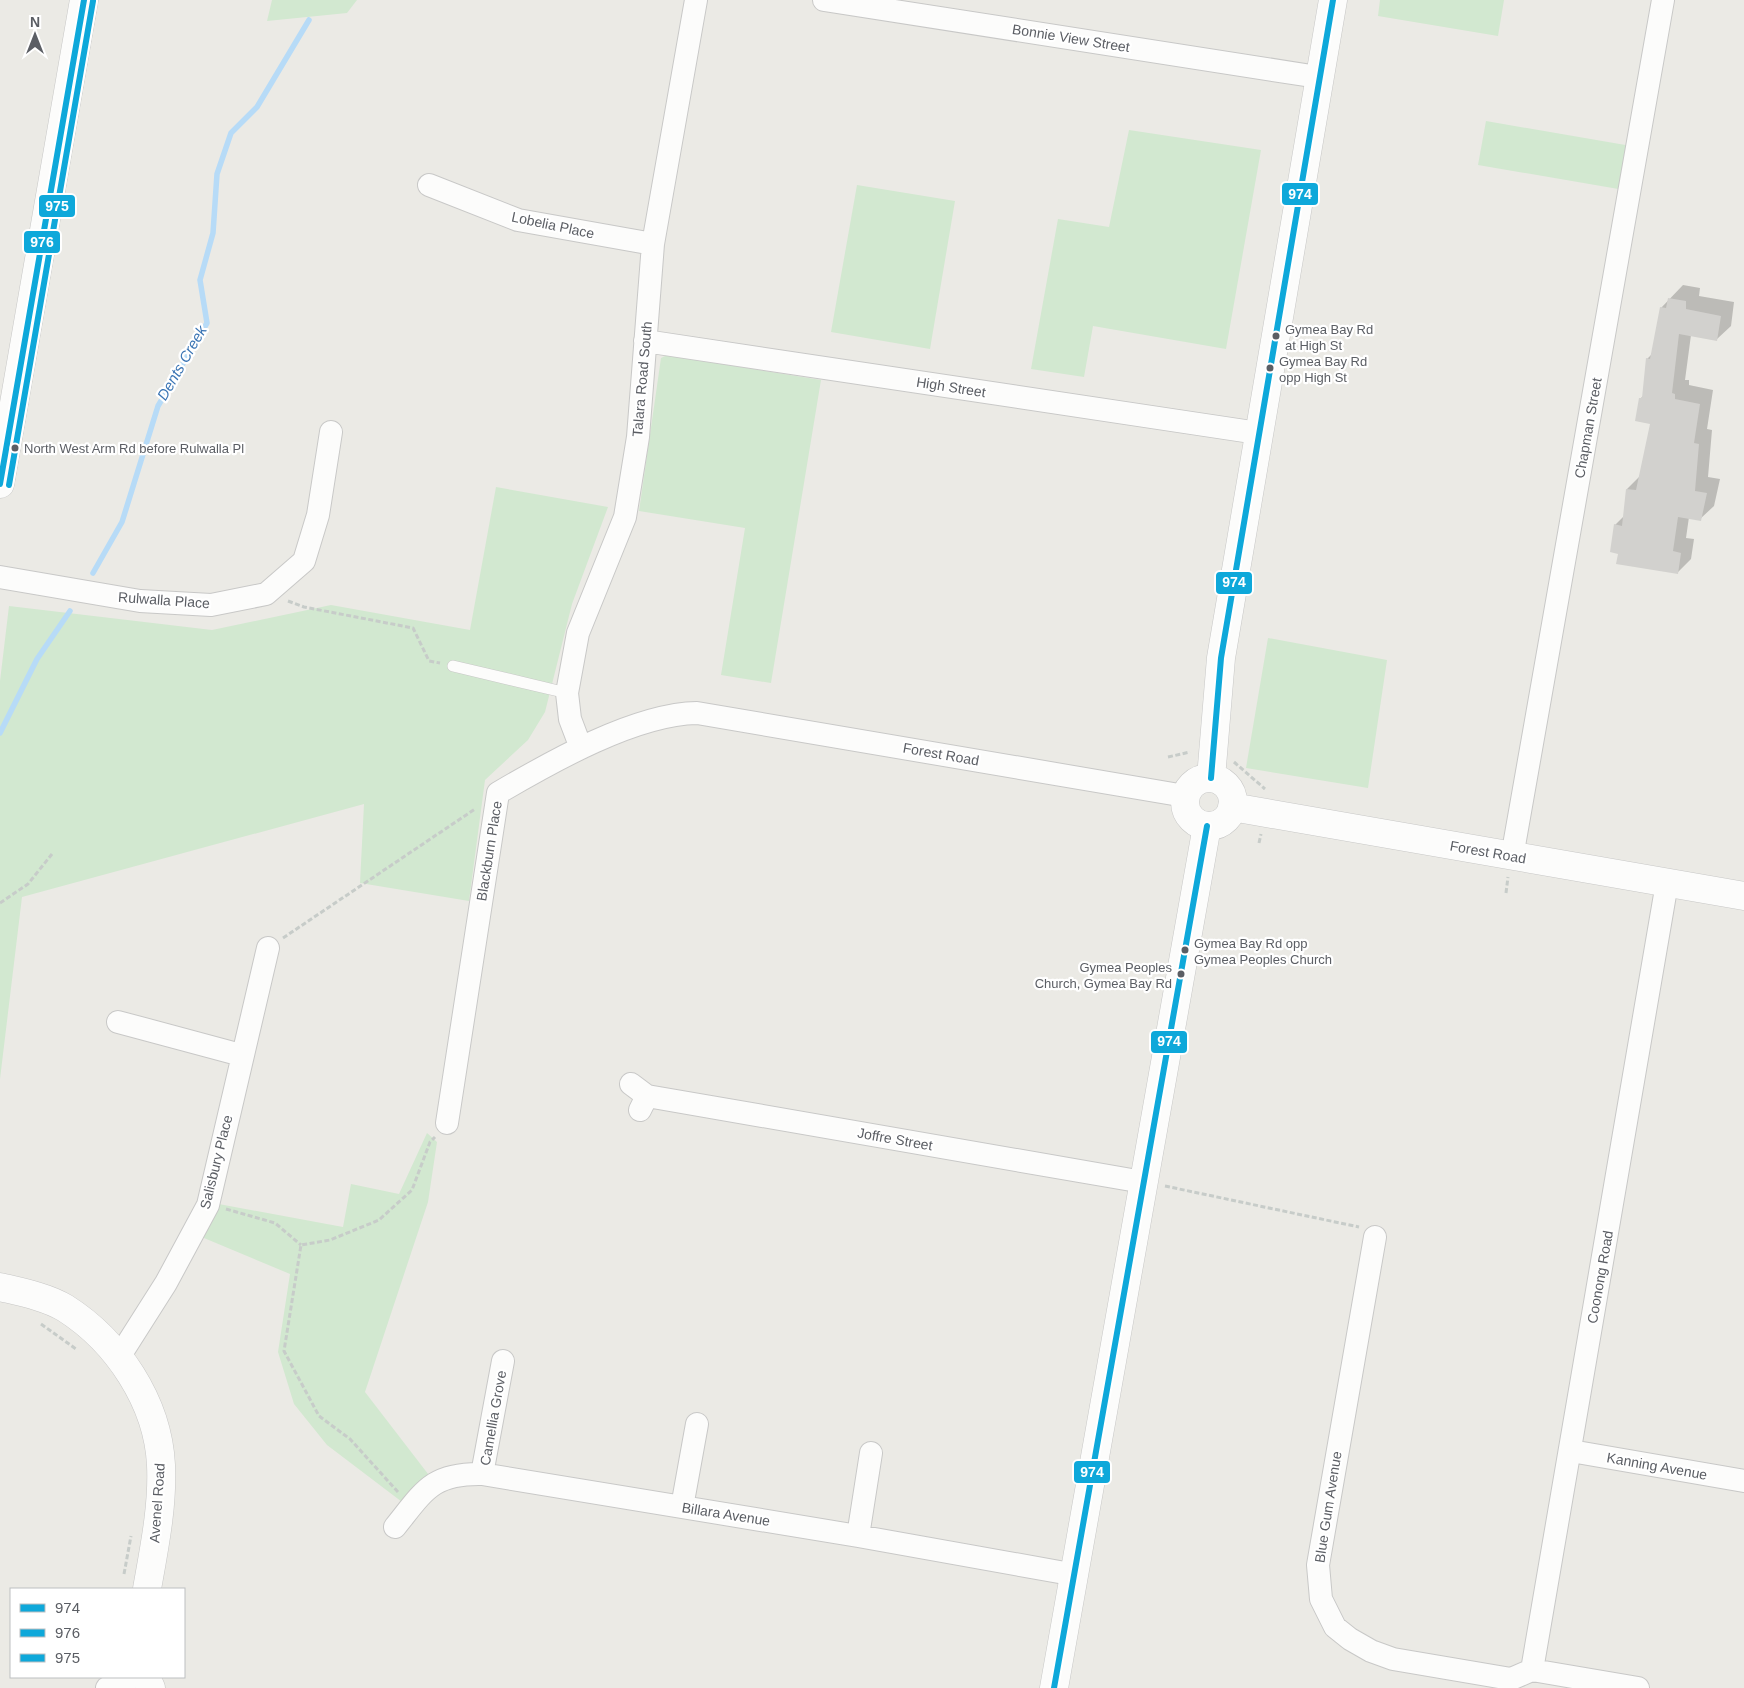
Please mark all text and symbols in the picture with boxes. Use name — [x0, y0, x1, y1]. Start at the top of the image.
north arrow — [10, 10, 60, 60]
text: N — [30, 14, 40, 30]
street label: Bonnie View Street — [1011, 21, 1131, 55]
line badge: 974 — [1281, 182, 1319, 206]
text: 974 — [1288, 186, 1312, 202]
line badge: 975 — [38, 194, 76, 218]
text: 975 — [45, 198, 69, 214]
street label: Lobelia Place — [510, 208, 596, 242]
line badge: 976 — [23, 230, 61, 254]
text: 976 — [30, 234, 54, 250]
water label: Dents Creek — [153, 321, 211, 403]
street label: Talara Road South — [629, 321, 655, 437]
place label: Gymea Bay Rd at High St — [1285, 322, 1373, 353]
marker: Gymea Bay Rd at High St — [1271, 331, 1281, 341]
place label: Gymea Bay Rd opp High St — [1279, 354, 1367, 385]
marker: Gymea Bay Rd opp High St — [1265, 363, 1275, 373]
street label: High Street — [915, 374, 987, 400]
street label: Chapman Street — [1571, 376, 1605, 480]
place label: North West Arm Rd before Rulwalla Pl — [24, 441, 244, 456]
marker: North West Arm Rd before Rulwalla Pl — [10, 443, 20, 453]
line badge: 974 — [1215, 571, 1253, 595]
text: 974 — [1222, 574, 1246, 590]
street label: Rulwalla Place — [118, 589, 211, 611]
street label: Forest Road — [902, 739, 980, 769]
street label: Blackburn Place — [473, 800, 505, 902]
street label: Forest Road — [1449, 837, 1527, 867]
place label: Gymea Bay Rd opp Gymea Peoples Church — [1194, 936, 1332, 967]
marker: Gymea Bay Rd opp Gymea Peoples Church — [1180, 945, 1190, 955]
place label: Gymea Peoples Church, Gymea Bay Rd — [1035, 960, 1172, 991]
marker: Gymea Peoples Church, Gymea Bay Rd — [1176, 969, 1186, 979]
line badge: 974 — [1150, 1030, 1188, 1054]
text: 974 — [1157, 1033, 1181, 1049]
street label: Salisbury Place — [197, 1113, 235, 1211]
street label: Joffre Street — [856, 1125, 934, 1153]
street label: Coonong Road — [1584, 1229, 1616, 1325]
street label: Camellia Grove — [477, 1369, 509, 1467]
street label: Kanning Avenue — [1606, 1449, 1709, 1483]
street label: Blue Gum Avenue — [1311, 1450, 1345, 1564]
line badge: 974 — [1073, 1460, 1111, 1484]
street label: Avenel Road — [146, 1463, 168, 1543]
text: 974 — [1080, 1464, 1104, 1480]
street label: Billara Avenue — [681, 1499, 772, 1529]
legend — [10, 1588, 185, 1678]
text: 974 — [55, 1599, 80, 1616]
text: 976 — [55, 1624, 80, 1641]
text: 975 — [55, 1649, 80, 1666]

